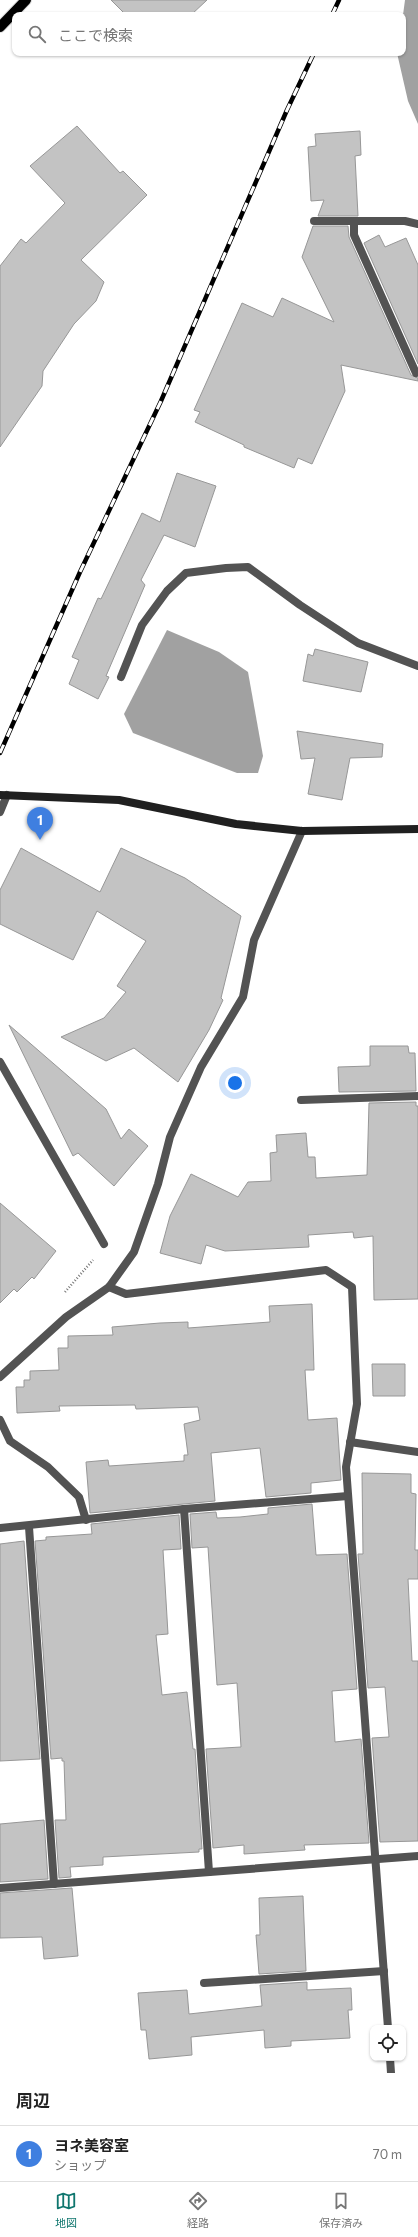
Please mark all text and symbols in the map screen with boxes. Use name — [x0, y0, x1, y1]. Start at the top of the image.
search box — [12, 12, 406, 56]
icon: search — [26, 23, 48, 45]
text: ここで検索 — [58, 26, 133, 44]
pin: 1 — [27, 807, 53, 840]
your location — [225, 1073, 245, 1093]
map controls — [370, 2025, 406, 2061]
button: locate — [370, 2025, 406, 2061]
text: 周辺 — [16, 2090, 50, 2111]
text: ヨネ美容室 — [54, 2136, 129, 2154]
text: 1 — [26, 2146, 32, 2162]
text: 70 m — [373, 2146, 402, 2162]
text: ショップ — [54, 2157, 106, 2173]
tab: 地図 — [55, 2190, 77, 2230]
tab: 経路 — [187, 2190, 209, 2230]
tab: 保存済み — [319, 2190, 363, 2230]

